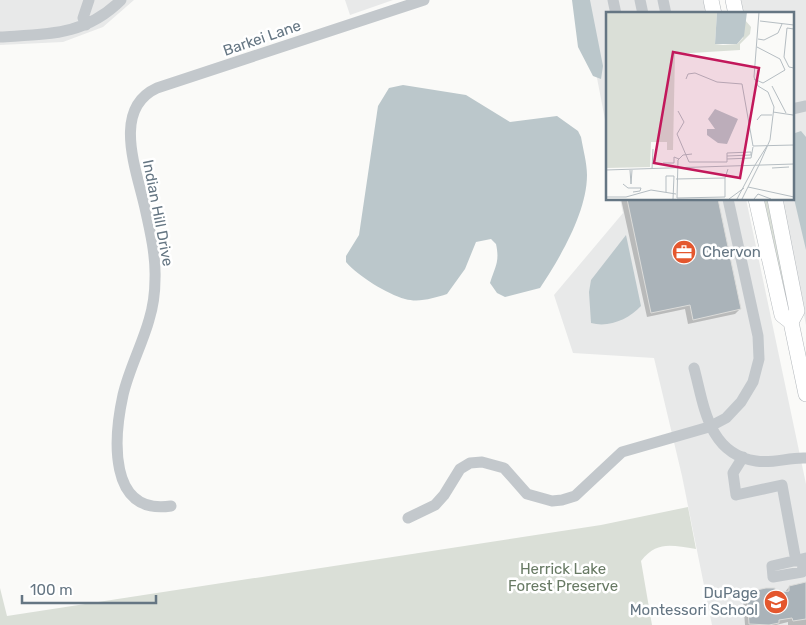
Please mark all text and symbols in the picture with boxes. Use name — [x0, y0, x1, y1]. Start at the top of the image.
inset map — [606, 12, 794, 200]
street label: Barkei Lane — [221, 16, 303, 60]
street label: Indian Hill Drive — [139, 158, 177, 268]
office icon: Chervon — [671, 239, 697, 265]
place label: Chervon — [702, 243, 761, 261]
park label: Herrick Lake Forest Preserve — [508, 560, 618, 595]
scale bar — [22, 572, 156, 604]
text: 100 m — [30, 581, 72, 599]
place label: DuPage Montessori School — [630, 584, 758, 619]
school or university icon: DuPage Montessori School — [763, 589, 789, 615]

